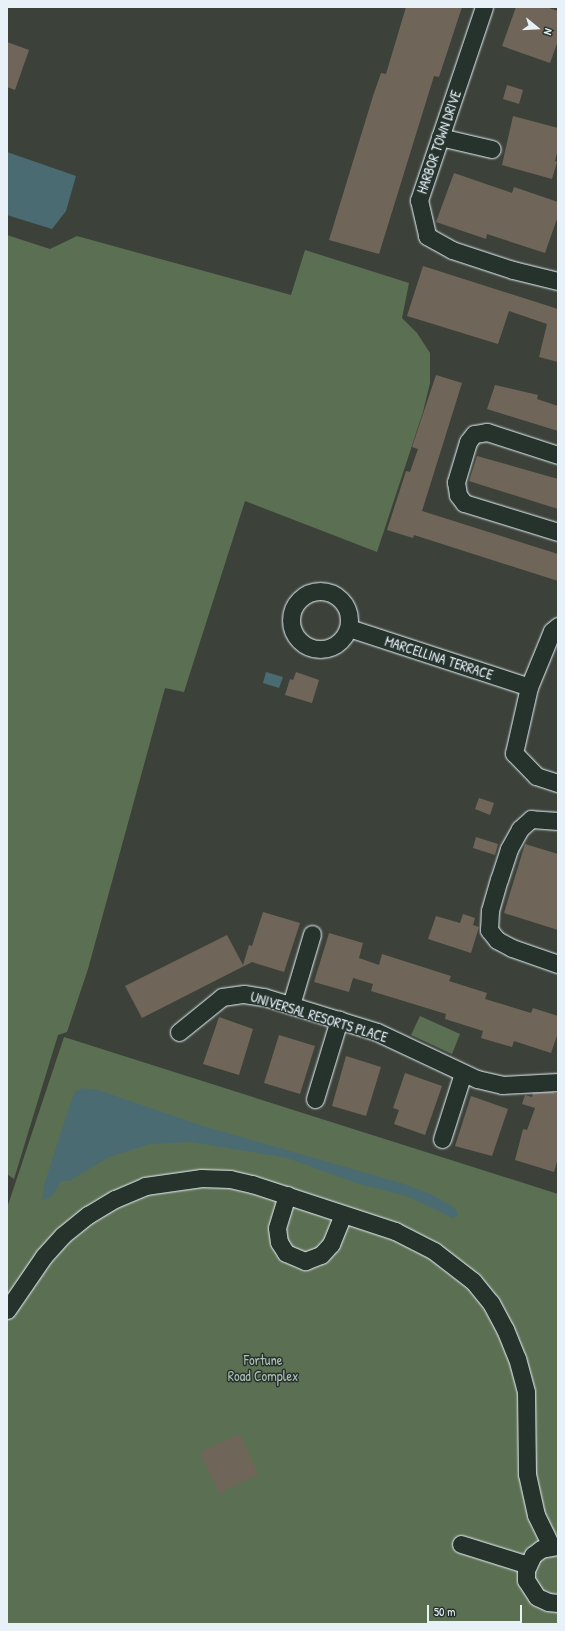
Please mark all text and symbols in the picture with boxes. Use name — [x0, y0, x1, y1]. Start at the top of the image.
north arrow — [517, 8, 557, 48]
text: N — [541, 27, 556, 37]
street label: HARBOR TOWN DRIVE — [413, 88, 465, 196]
street label: MARCELLINA TERRACE — [383, 633, 495, 683]
street label: UNIVERSAL RESORTS PLACE — [248, 988, 390, 1046]
park label: Fortune Road Complex — [228, 1352, 298, 1384]
scale bar — [429, 1597, 524, 1623]
text: 50 m — [434, 1603, 455, 1620]

